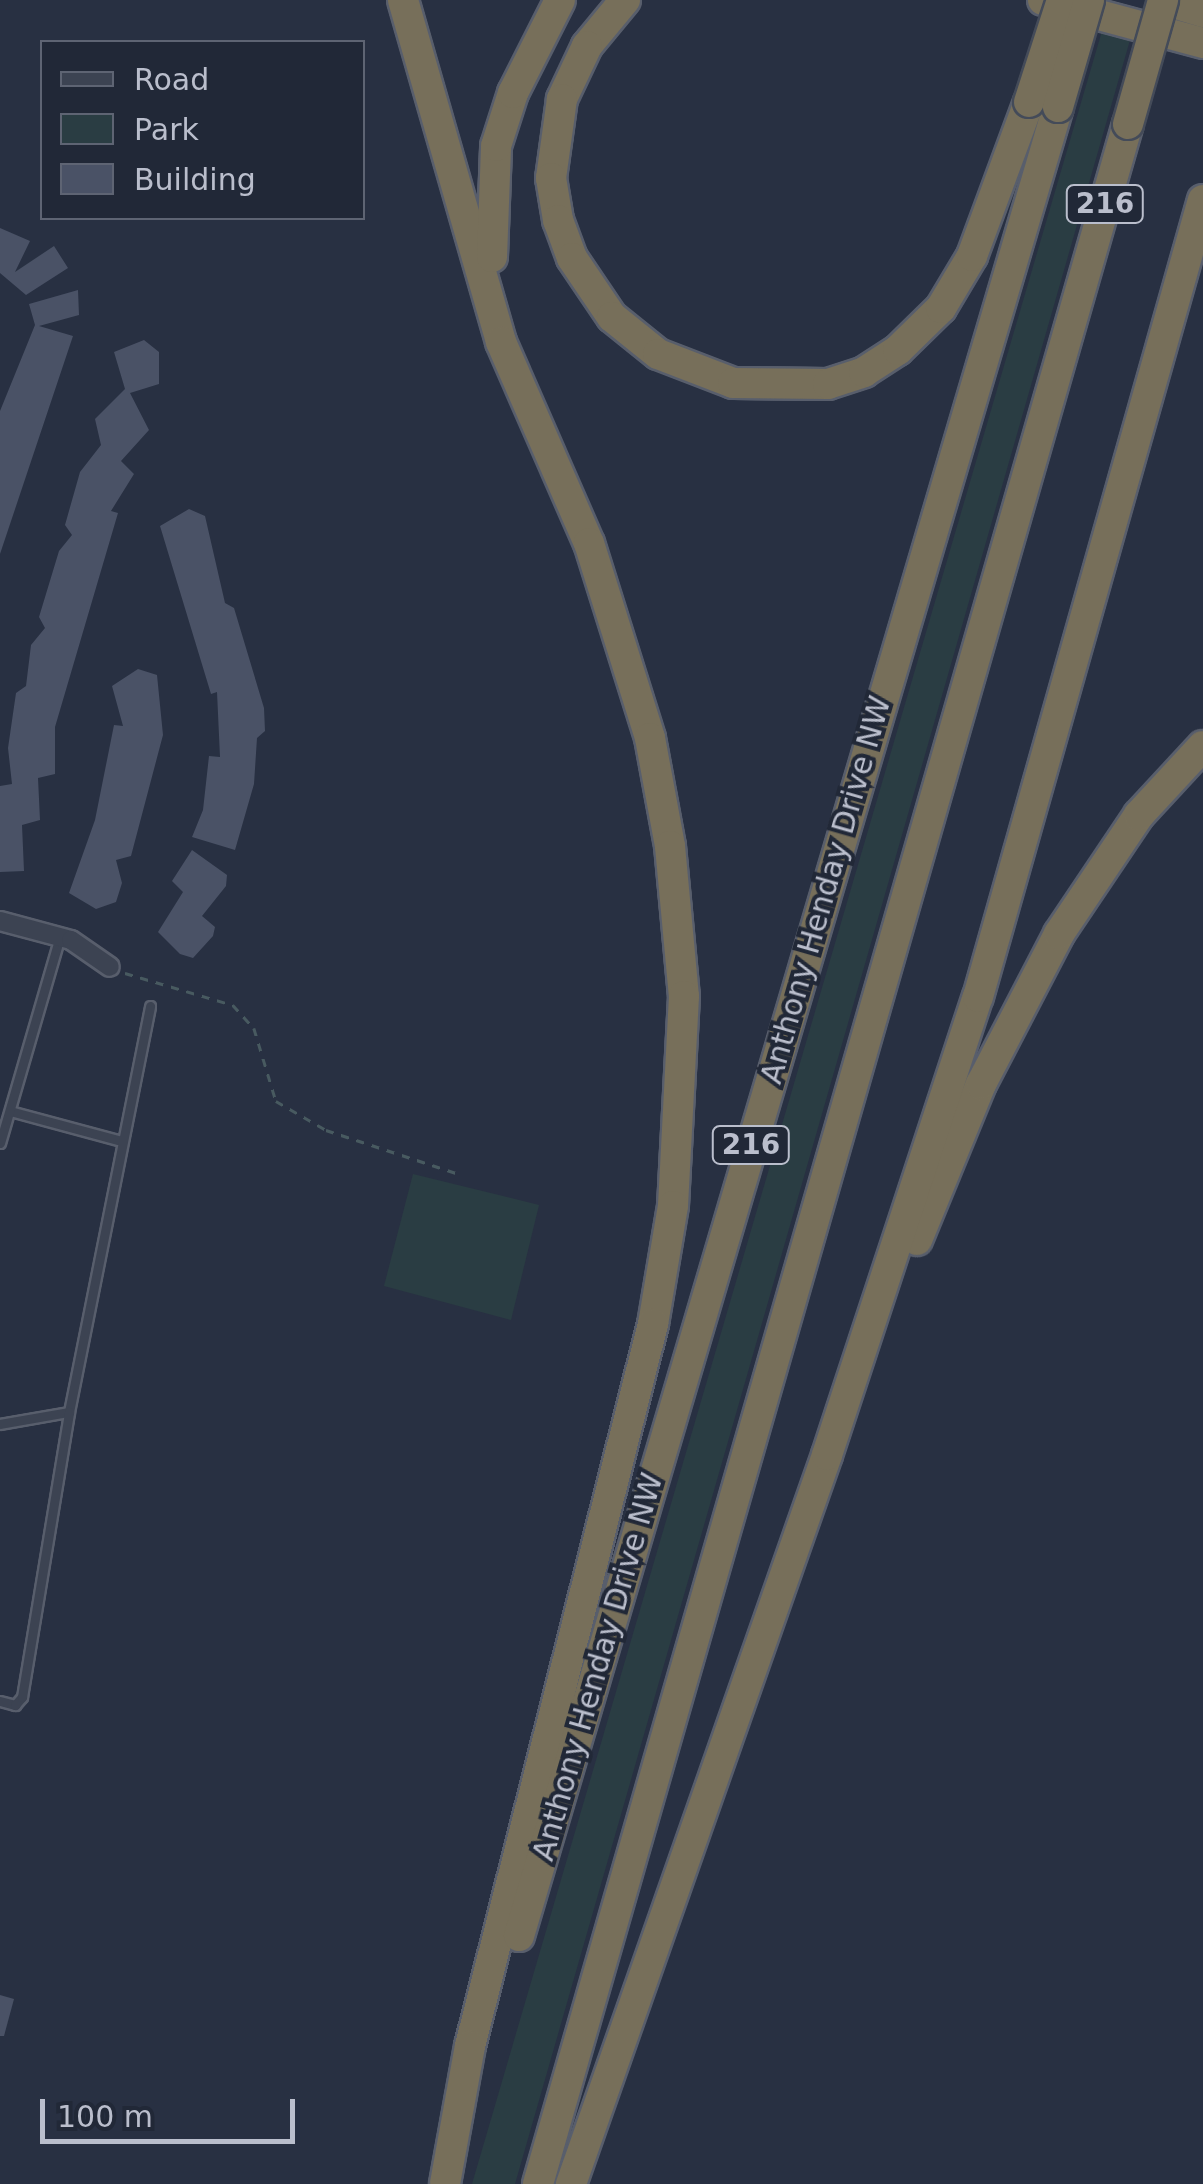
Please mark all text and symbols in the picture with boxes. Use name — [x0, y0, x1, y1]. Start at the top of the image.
legend — [40, 40, 365, 220]
text: Road — [134, 62, 209, 97]
text: Park — [134, 112, 199, 147]
text: Building — [134, 162, 256, 197]
road number: 216 — [1065, 181, 1145, 227]
street label: Anthony Henday Drive NW — [753, 692, 899, 1088]
road number: 216 — [711, 1122, 791, 1168]
street label: Anthony Henday Drive NW — [525, 1469, 671, 1865]
scale bar — [45, 2079, 300, 2141]
text: 100 m — [57, 2099, 153, 2134]

